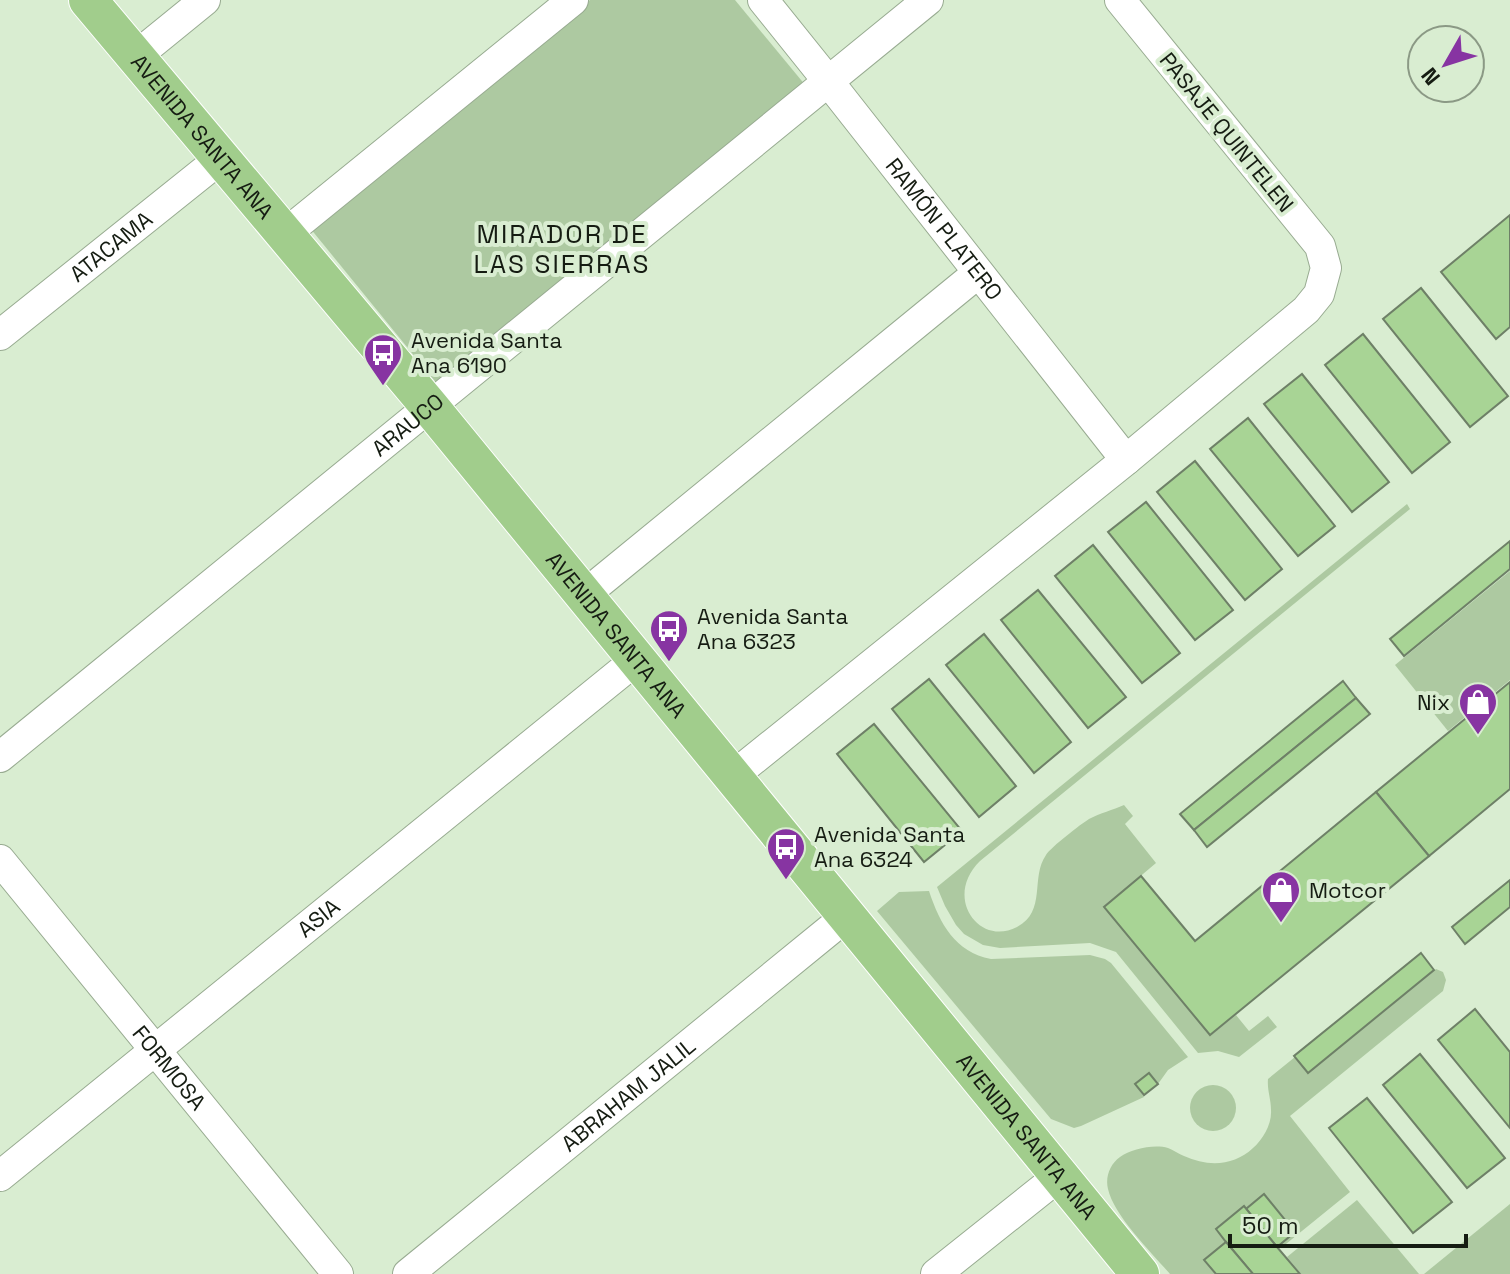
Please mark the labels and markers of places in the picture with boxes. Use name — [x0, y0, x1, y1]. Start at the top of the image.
place label: Avenida Santa Ana 6190 — [411, 326, 563, 379]
bus stop icon: Avenida Santa Ana 6190 — [362, 332, 404, 387]
place label: Avenida Santa Ana 6323 — [697, 602, 849, 655]
bus stop icon: Avenida Santa Ana 6323 — [648, 608, 690, 663]
shop icon: Nix — [1457, 681, 1499, 736]
place label: Nix — [1417, 688, 1450, 716]
place label: Avenida Santa Ana 6324 — [814, 820, 966, 873]
bus stop icon: Avenida Santa Ana 6324 — [765, 826, 807, 881]
shop icon: Motcor — [1260, 869, 1302, 924]
place label: Motcor — [1309, 876, 1386, 904]

